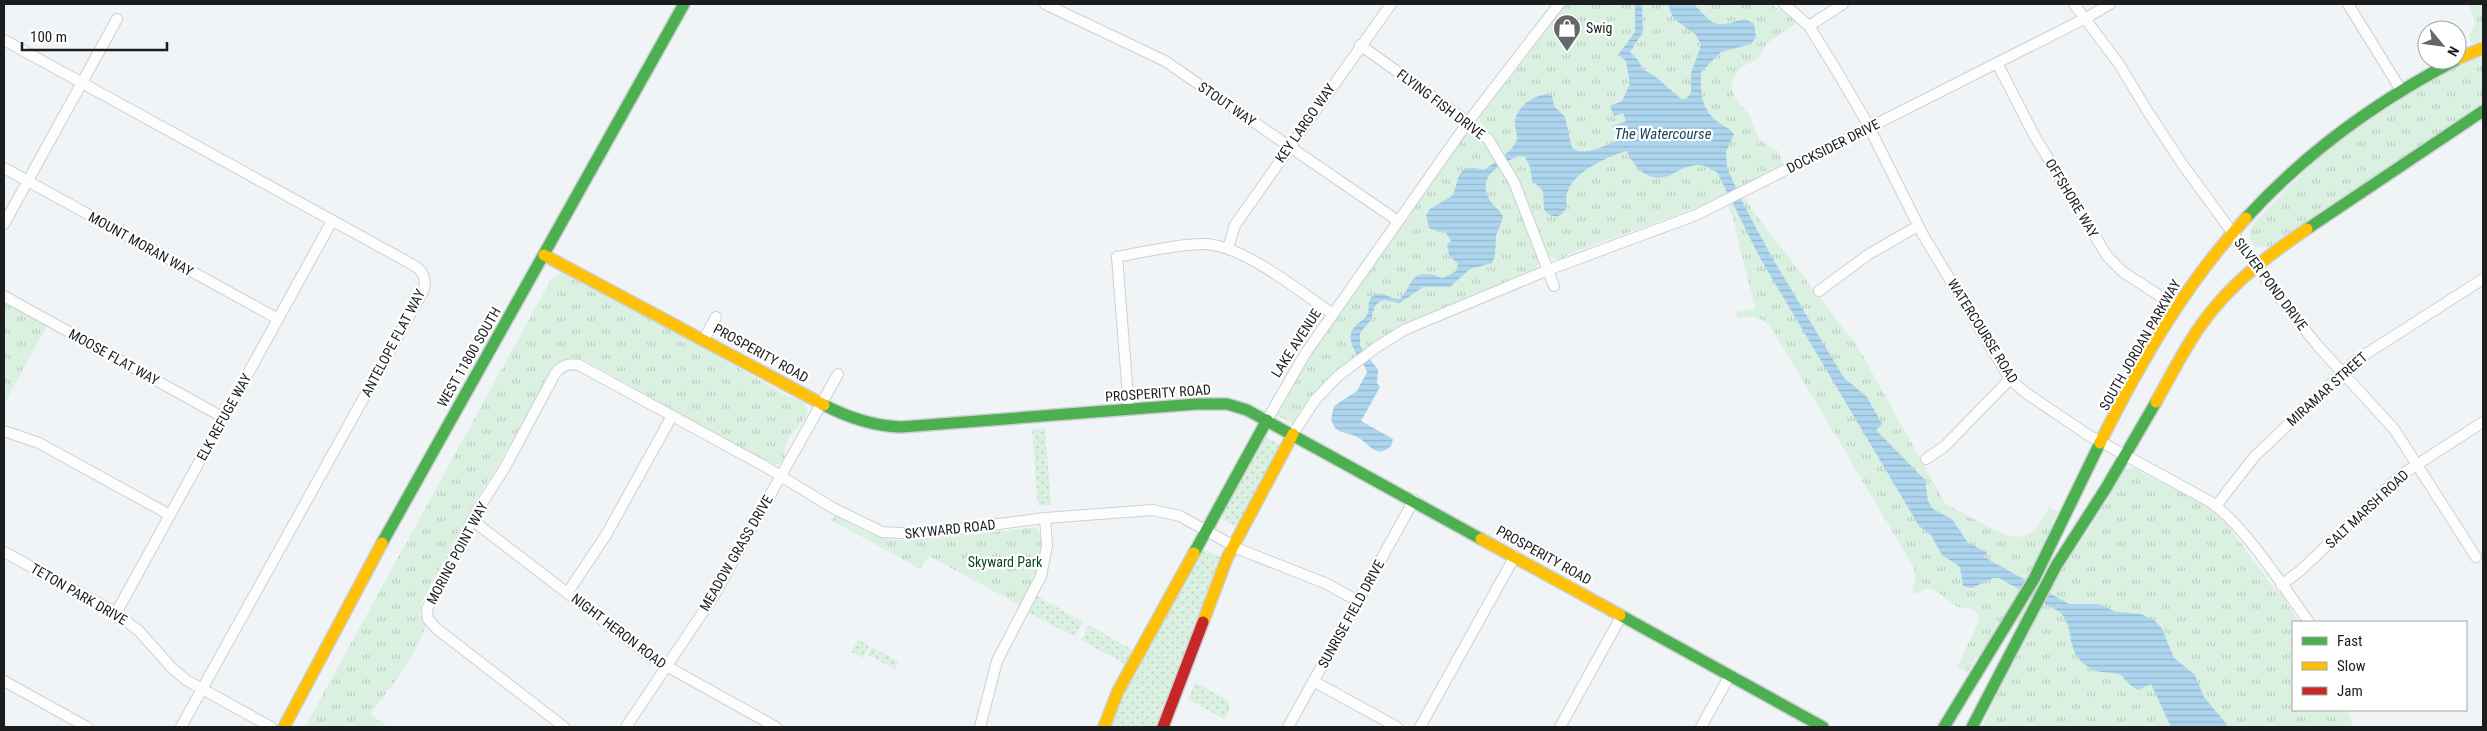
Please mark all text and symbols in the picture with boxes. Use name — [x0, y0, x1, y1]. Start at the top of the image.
shop icon: Swig — [1552, 13, 1582, 52]
scale bar — [22, 20, 168, 52]
place label: Swig — [1586, 20, 1612, 36]
north arrow — [2417, 20, 2467, 70]
text: 100 m — [30, 28, 67, 46]
text: N — [2444, 44, 2462, 59]
street label: FLYING FISH DRIVE — [1394, 66, 1488, 142]
street label: STOUT WAY — [1195, 79, 1259, 130]
street label: KEY LARGO WAY — [1272, 80, 1338, 165]
street label: DOCKSIDER DRIVE — [1784, 116, 1882, 176]
water label: The Watercourse — [1614, 125, 1712, 143]
street label: OFFSHORE WAY — [2042, 156, 2102, 241]
street label: MOUNT MORAN WAY — [86, 209, 197, 280]
street label: SILVER POND DRIVE — [2231, 235, 2311, 333]
street label: WATERCOURSE ROAD — [1944, 276, 2022, 386]
street label: SOUTH JORDAN PARKWAY — [2096, 276, 2184, 413]
street label: ANTELOPE FLAT WAY — [358, 286, 428, 399]
street label: WEST 11800 SOUTH — [434, 304, 504, 410]
street label: LAKE AVENUE — [1268, 306, 1324, 380]
street label: PROSPERITY ROAD — [711, 320, 811, 386]
street label: MOOSE FLAT WAY — [66, 326, 163, 389]
street label: MIRAMAR STREET — [2284, 349, 2370, 429]
street label: ELK REFUGE WAY — [193, 370, 255, 463]
street label: PROSPERITY ROAD — [1105, 381, 1211, 405]
street label: SALT MARSH ROAD — [2322, 467, 2412, 551]
street label: MEADOW GRASS DRIVE — [696, 492, 776, 614]
street label: MORING POINT WAY — [423, 499, 491, 607]
street label: SKYWARD ROAD — [904, 516, 996, 542]
street label: PROSPERITY ROAD — [1494, 522, 1594, 588]
park label: Skyward Park — [968, 554, 1043, 570]
street label: SUNRISE FIELD DRIVE — [1315, 557, 1387, 671]
street label: TETON PARK DRIVE — [28, 560, 130, 628]
street label: NIGHT HERON ROAD — [569, 590, 669, 672]
legend — [2292, 621, 2467, 711]
text: Fast — [2337, 632, 2362, 650]
text: Slow — [2337, 657, 2366, 675]
text: Jam — [2337, 682, 2363, 700]

